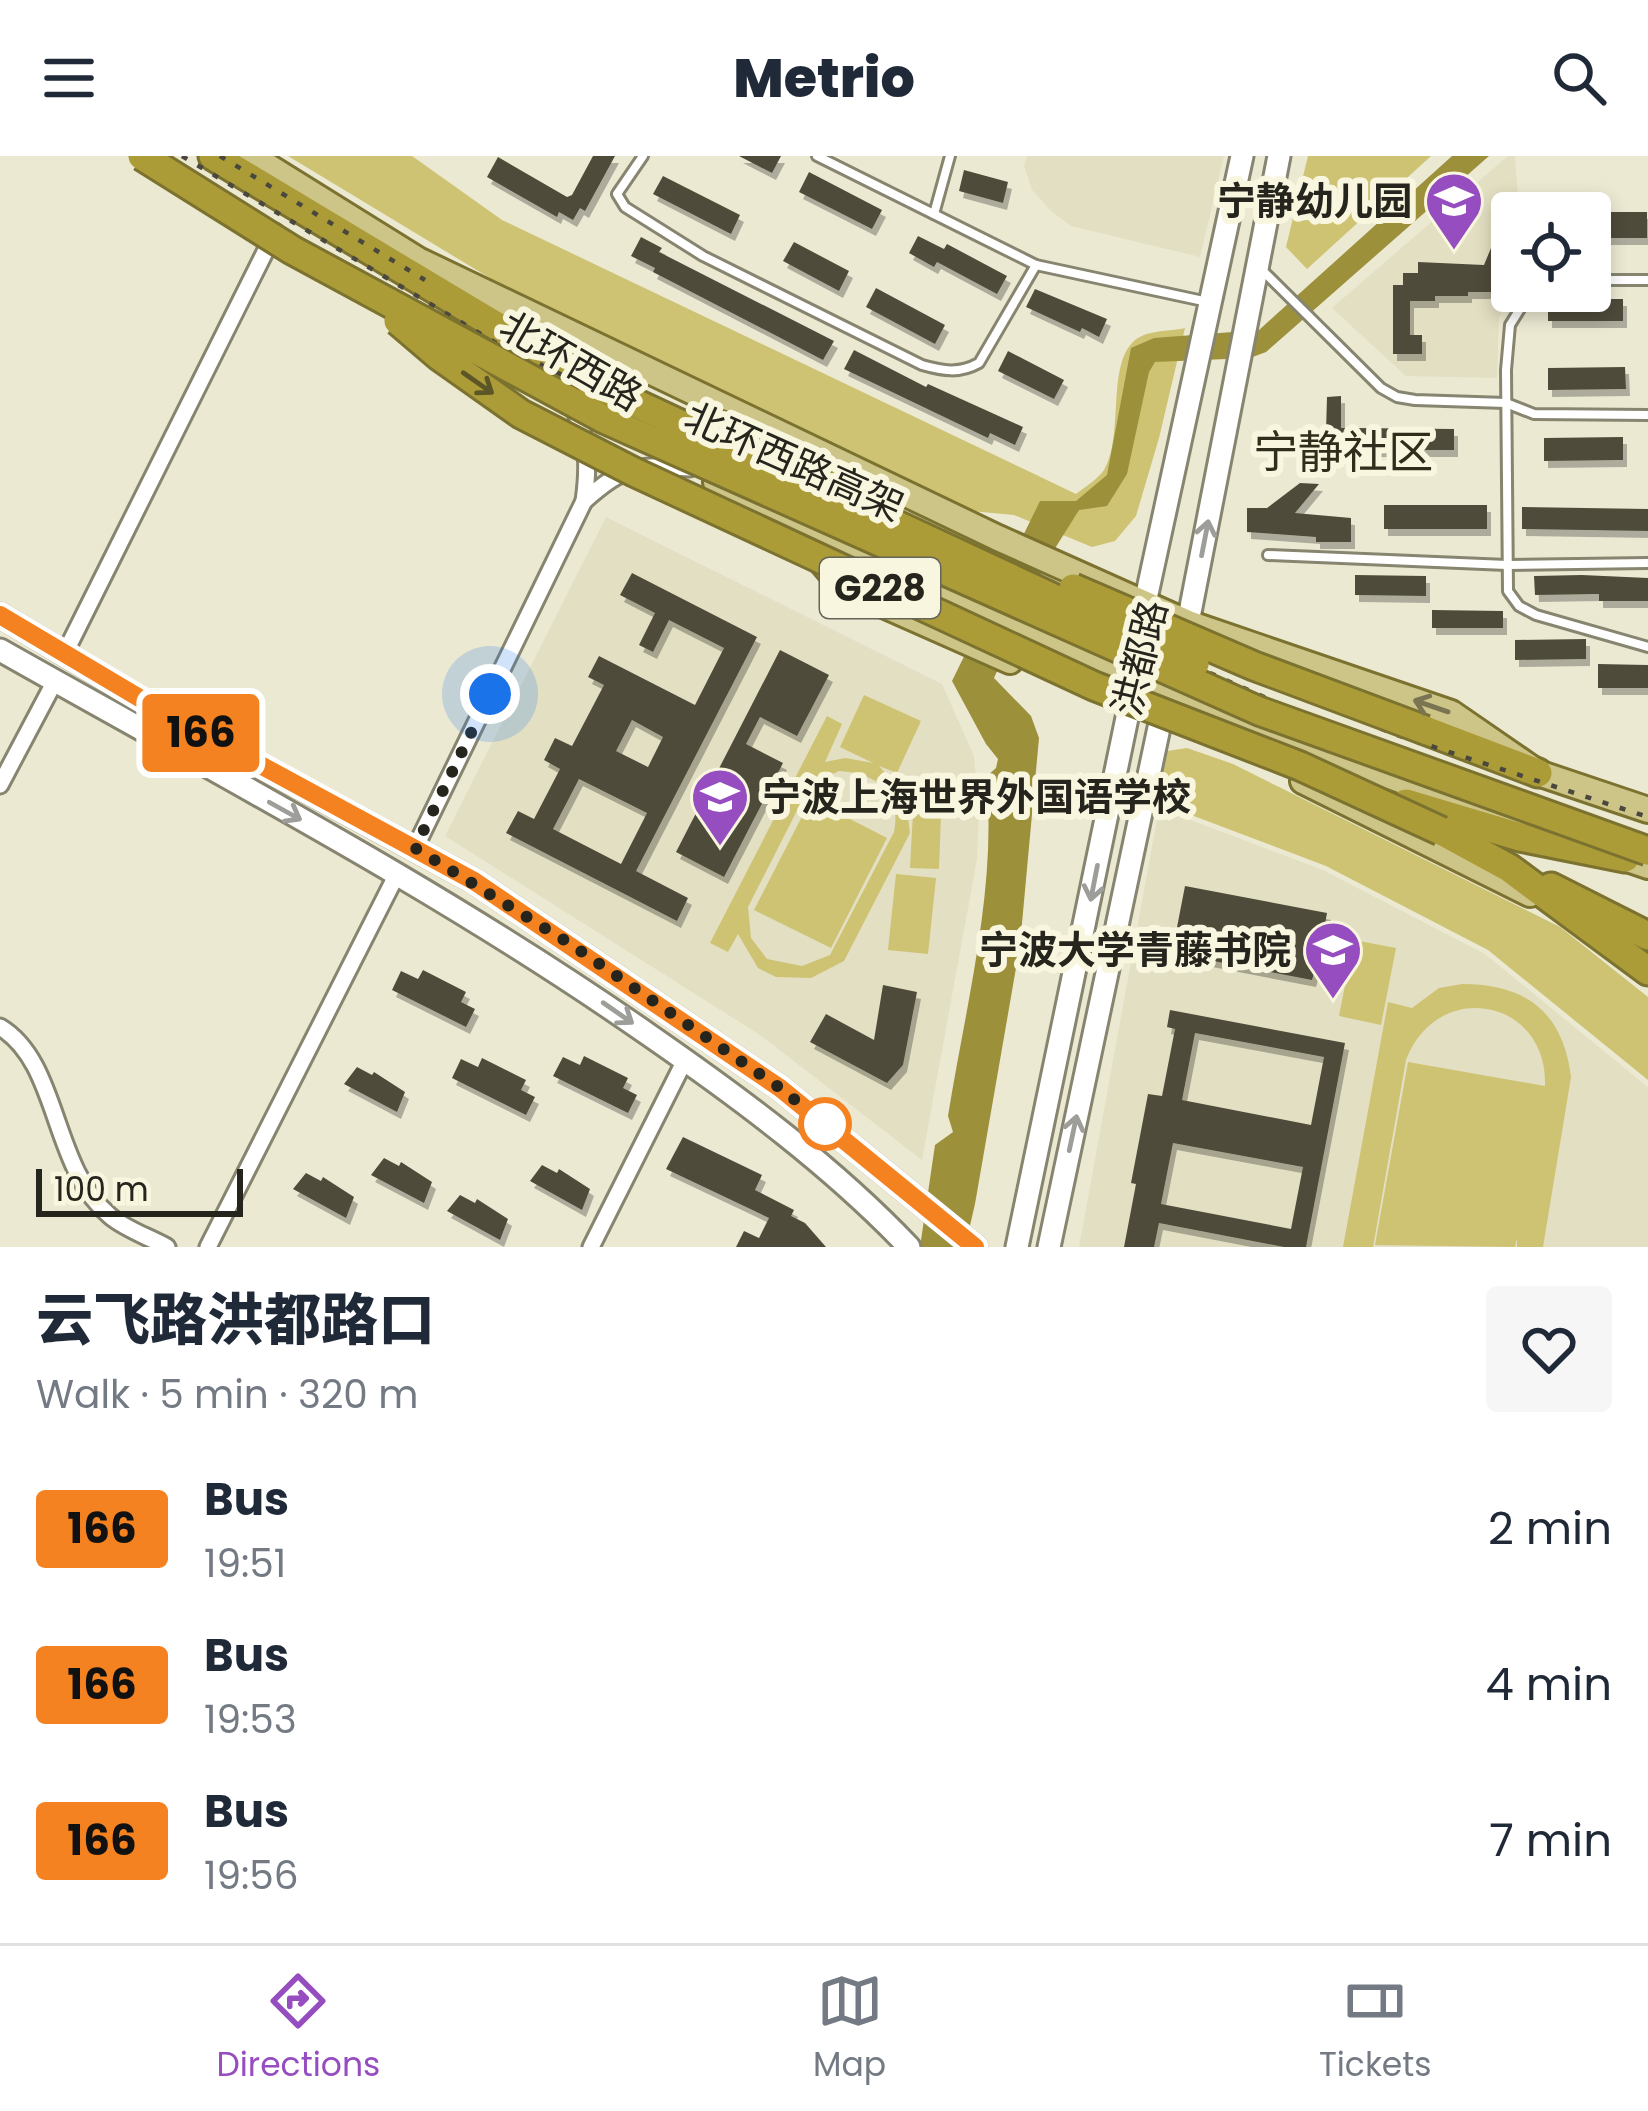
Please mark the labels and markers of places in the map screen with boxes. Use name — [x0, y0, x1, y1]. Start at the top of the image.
school or university icon: 宁静幼儿园 — [1423, 170, 1485, 252]
place label: 宁静幼儿园 — [1217, 174, 1412, 229]
school or university icon: 宁波上海世界外国语学校 — [689, 766, 751, 848]
place label: 宁波上海世界外国语学校 — [762, 770, 1191, 825]
school or university icon: 宁波大学青藤书院 — [1302, 919, 1364, 1001]
place label: 宁波大学青藤书院 — [979, 923, 1291, 978]
unlabelled marker — [800, 1099, 850, 1149]

